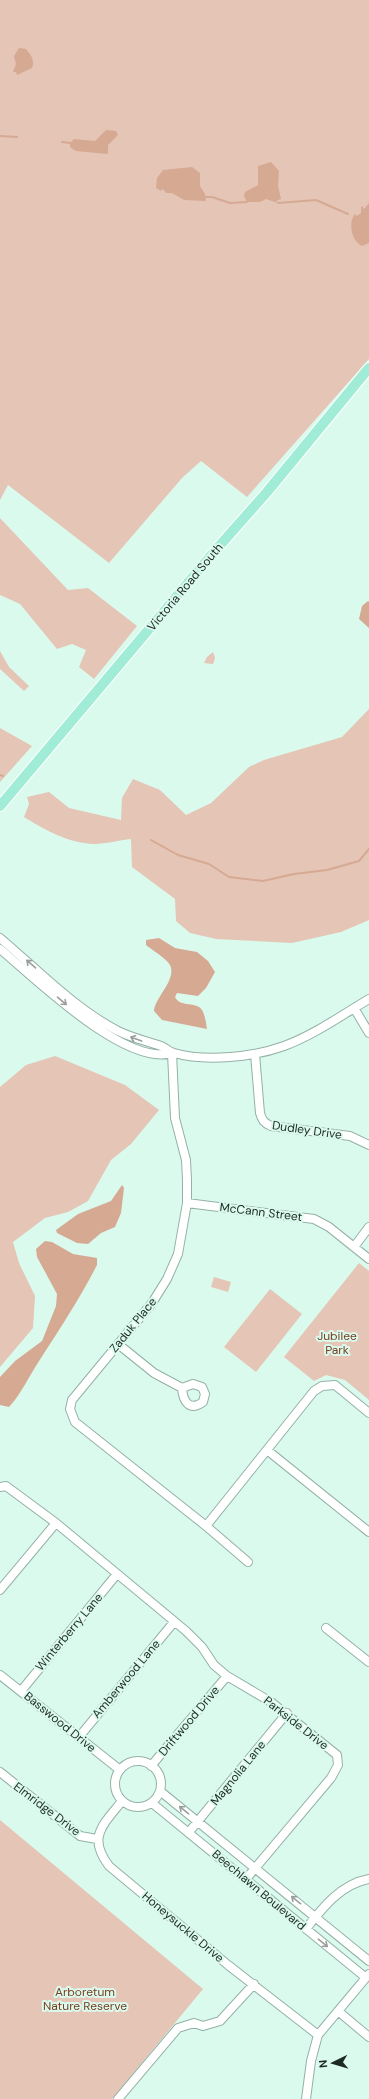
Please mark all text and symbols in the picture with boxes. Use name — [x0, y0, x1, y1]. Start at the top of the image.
street label: Victoria Road South — [144, 540, 227, 634]
one-way arrow — [26, 960, 36, 969]
one-way arrow — [57, 997, 67, 1006]
one-way arrow — [131, 1034, 143, 1042]
street label: Dudley Drive — [271, 1117, 343, 1143]
street label: McCann Street — [219, 1199, 303, 1225]
street label: Zaduk Place — [106, 1294, 160, 1356]
park label: Jubilee Park — [317, 1328, 357, 1358]
street label: Winterberry Lane — [32, 1590, 106, 1674]
street label: Amberwood Lane — [88, 1636, 164, 1722]
street label: Driftwood Drive — [155, 1683, 223, 1759]
street label: Basswood Drive — [21, 1688, 99, 1756]
street label: Parkside Drive — [260, 1693, 332, 1753]
street label: Magnolia Lane — [207, 1737, 269, 1809]
street label: Elmridge Drive — [10, 1779, 84, 1840]
one-way arrow — [178, 1806, 189, 1814]
street label: Beechlawn Boulevard — [209, 1846, 309, 1934]
street label: Honeysuckle Drive — [139, 1888, 227, 1966]
one-way arrow — [290, 1896, 301, 1905]
one-way arrow — [317, 1938, 328, 1947]
park label: Arboretum Nature Reserve — [43, 1984, 127, 2014]
north arrow — [313, 2043, 353, 2083]
text: N — [316, 2059, 330, 2068]

